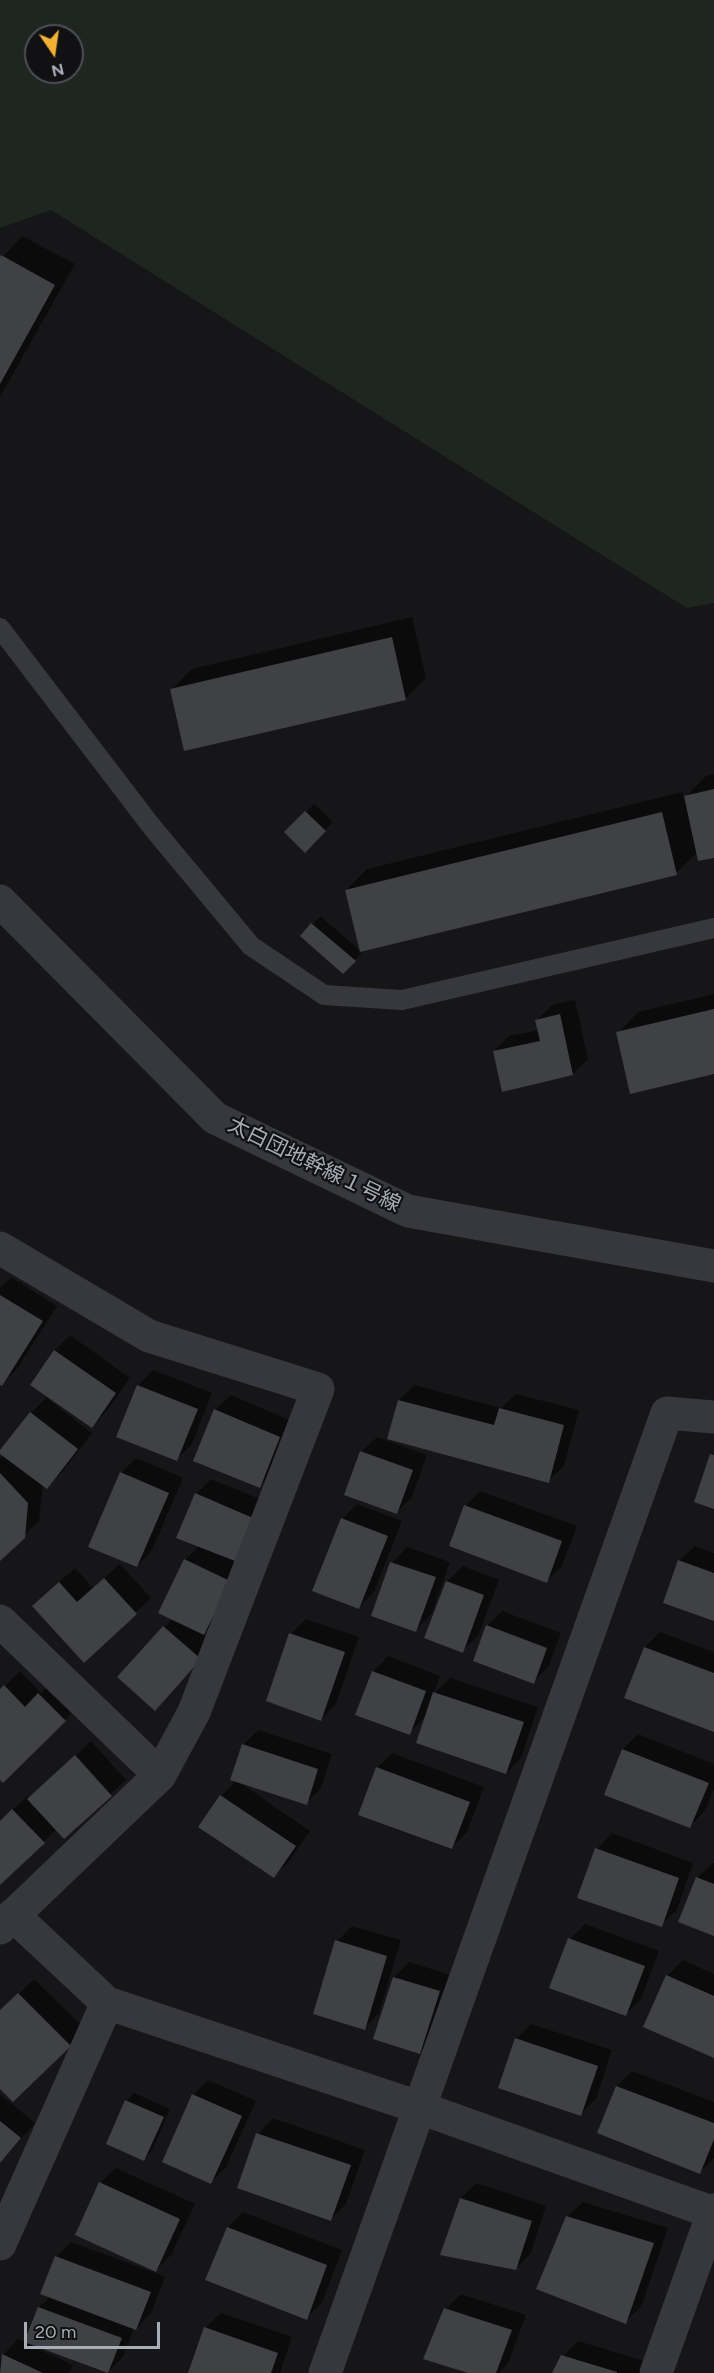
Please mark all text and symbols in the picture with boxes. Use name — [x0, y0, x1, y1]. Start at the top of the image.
north arrow — [24, 24, 84, 84]
text: N — [50, 59, 66, 81]
street label: 太白団地幹線１号線 — [224, 1112, 404, 1218]
scale bar — [27, 2310, 164, 2348]
text: 20 m — [35, 2321, 76, 2343]

